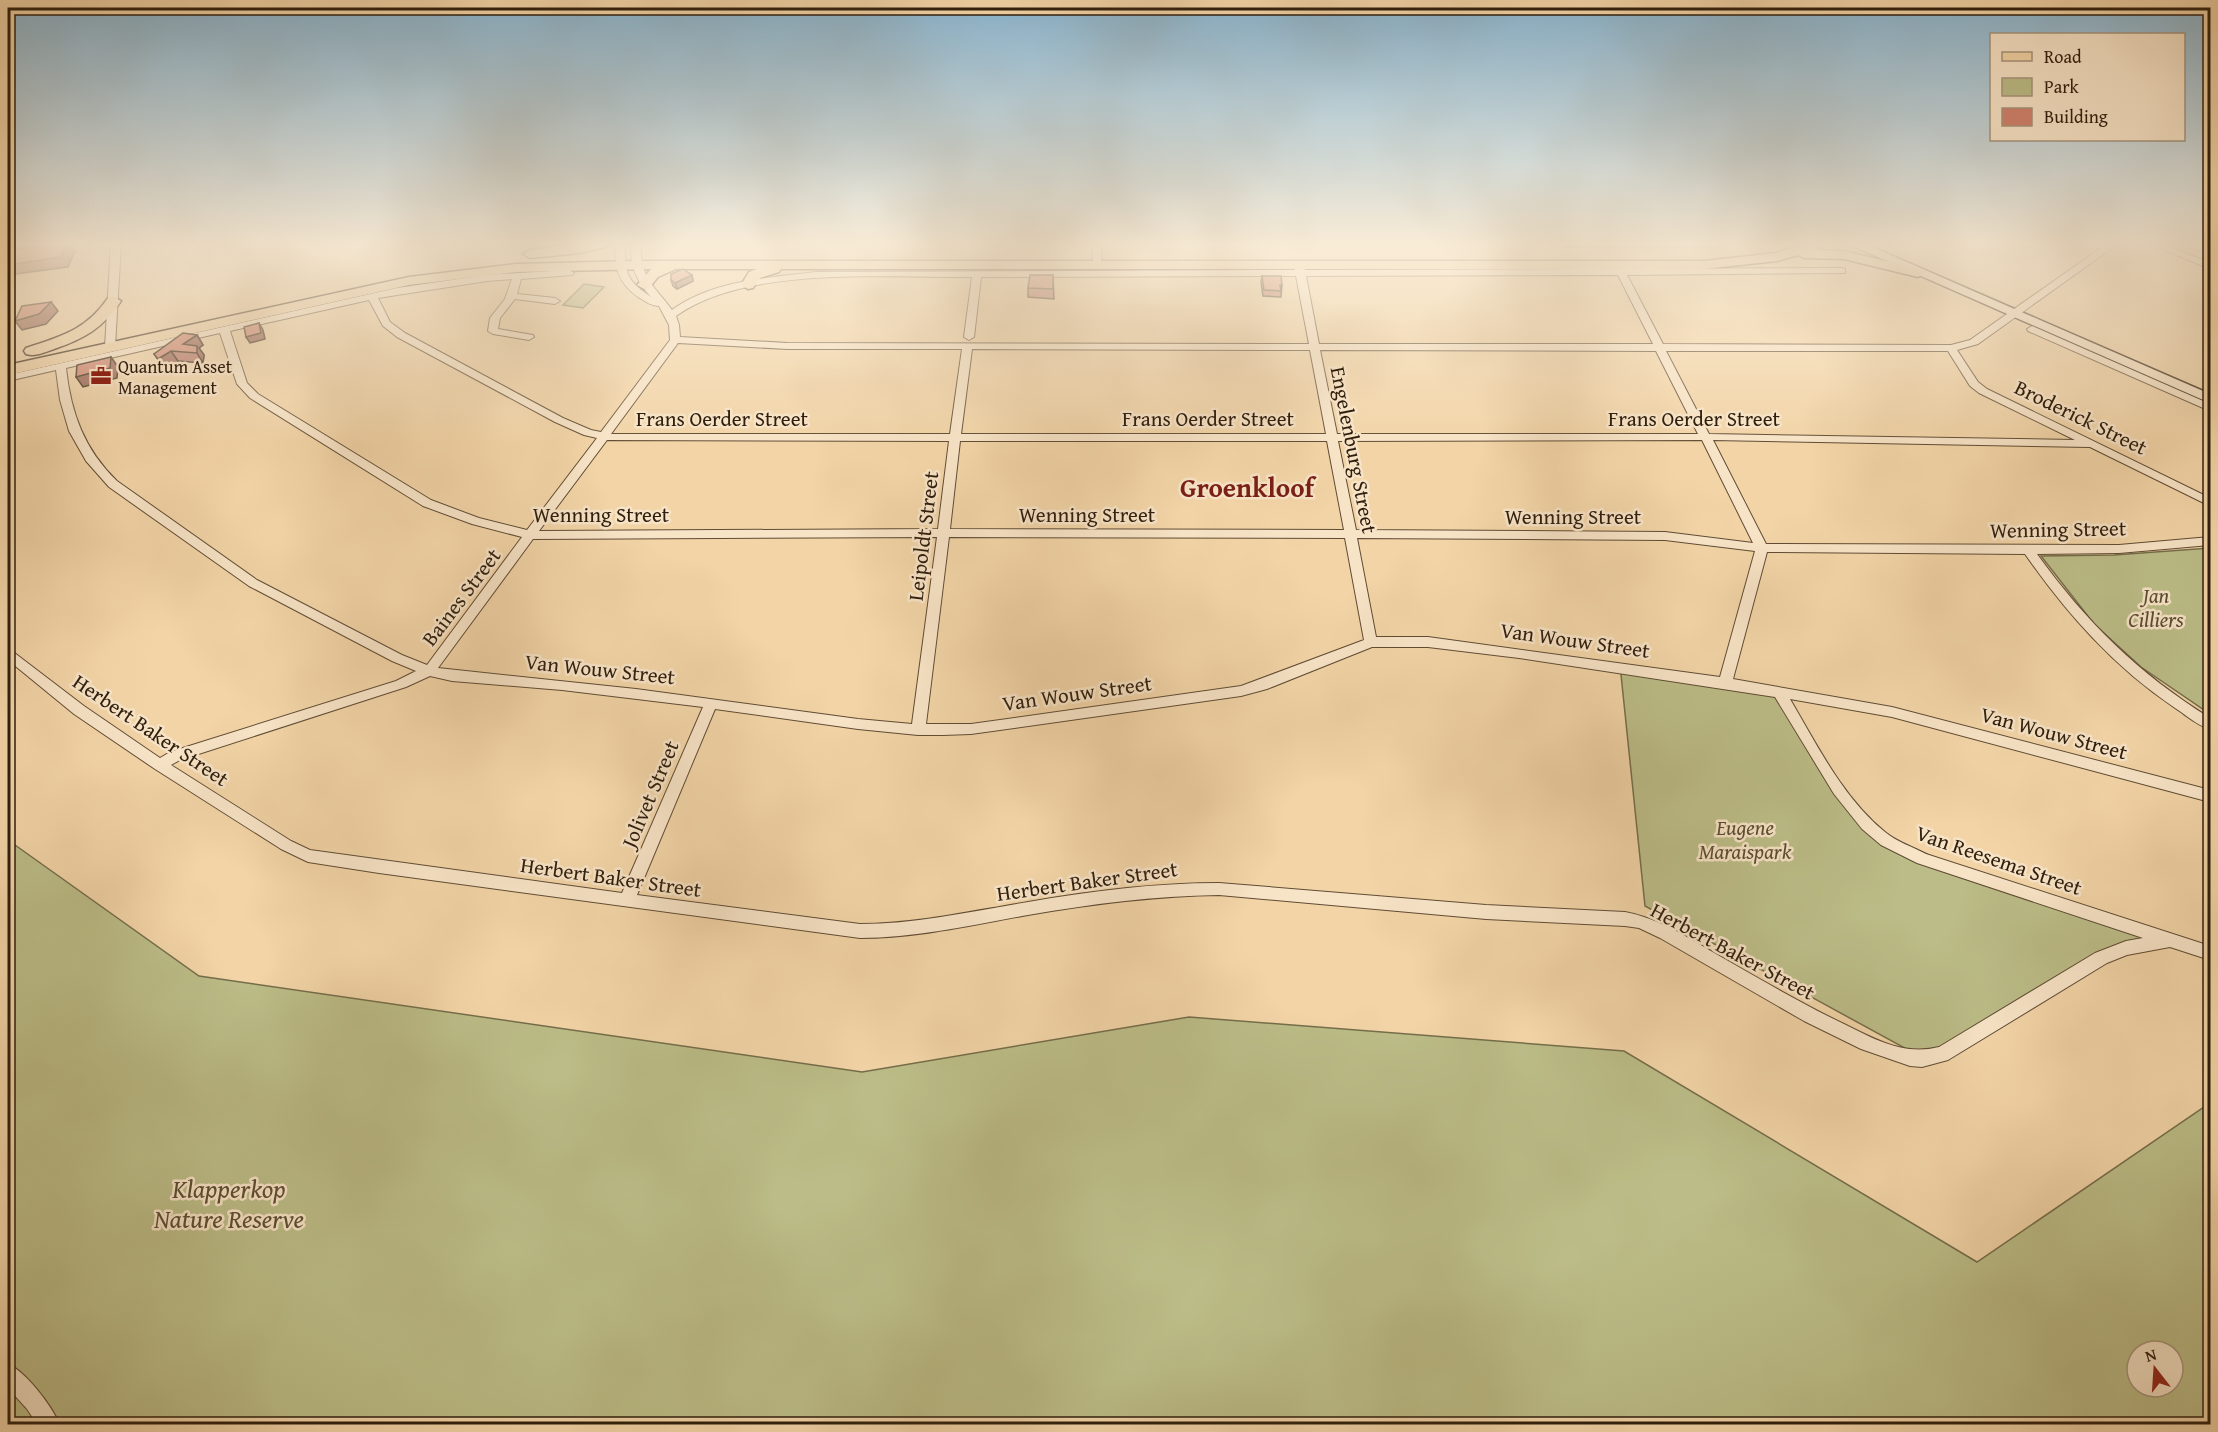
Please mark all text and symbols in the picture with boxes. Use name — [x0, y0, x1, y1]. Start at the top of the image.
legend — [1990, 33, 2185, 141]
text: Road — [2044, 43, 2082, 70]
text: Park — [2044, 73, 2080, 100]
text: Building — [2044, 103, 2108, 130]
place label: Quantum Asset Management — [118, 353, 233, 401]
office icon: Quantum Asset Management — [89, 364, 113, 388]
street label: Engelenburg Street — [1323, 364, 1385, 537]
street label: Broderick Street — [2009, 372, 2153, 463]
street label: Frans Oerder Street — [636, 403, 809, 434]
street label: Frans Oerder Street — [1122, 403, 1295, 434]
street label: Frans Oerder Street — [1608, 403, 1781, 434]
district label: Groenkloof — [1180, 467, 1318, 507]
street label: Leipoldt Street — [900, 469, 946, 603]
street label: Wenning Street — [533, 499, 670, 530]
street label: Wenning Street — [1019, 499, 1156, 530]
street label: Wenning Street — [1505, 501, 1642, 532]
street label: Wenning Street — [1990, 512, 2127, 546]
street label: Baines Street — [414, 541, 508, 652]
park label: Jan Cilliers — [2128, 580, 2184, 635]
street label: Van Wouw Street — [1498, 614, 1652, 666]
street label: Van Wouw Street — [523, 646, 677, 692]
street label: Herbert Baker Street — [67, 666, 236, 794]
street label: Van Wouw Street — [1000, 667, 1154, 719]
street label: Van Wouw Street — [1977, 699, 2131, 768]
street label: Jolivet Street — [612, 735, 687, 855]
park label: Eugene Maraispark — [1699, 812, 1792, 867]
street label: Van Reesema Street — [1912, 817, 2087, 903]
street label: Herbert Baker Street — [519, 849, 704, 905]
street label: Herbert Baker Street — [995, 853, 1180, 909]
street label: Herbert Baker Street — [1645, 895, 1821, 1008]
park label: Klapperkop Nature Reserve — [153, 1169, 304, 1238]
north arrow — [2125, 1339, 2185, 1399]
text: N — [2142, 1342, 2160, 1368]

